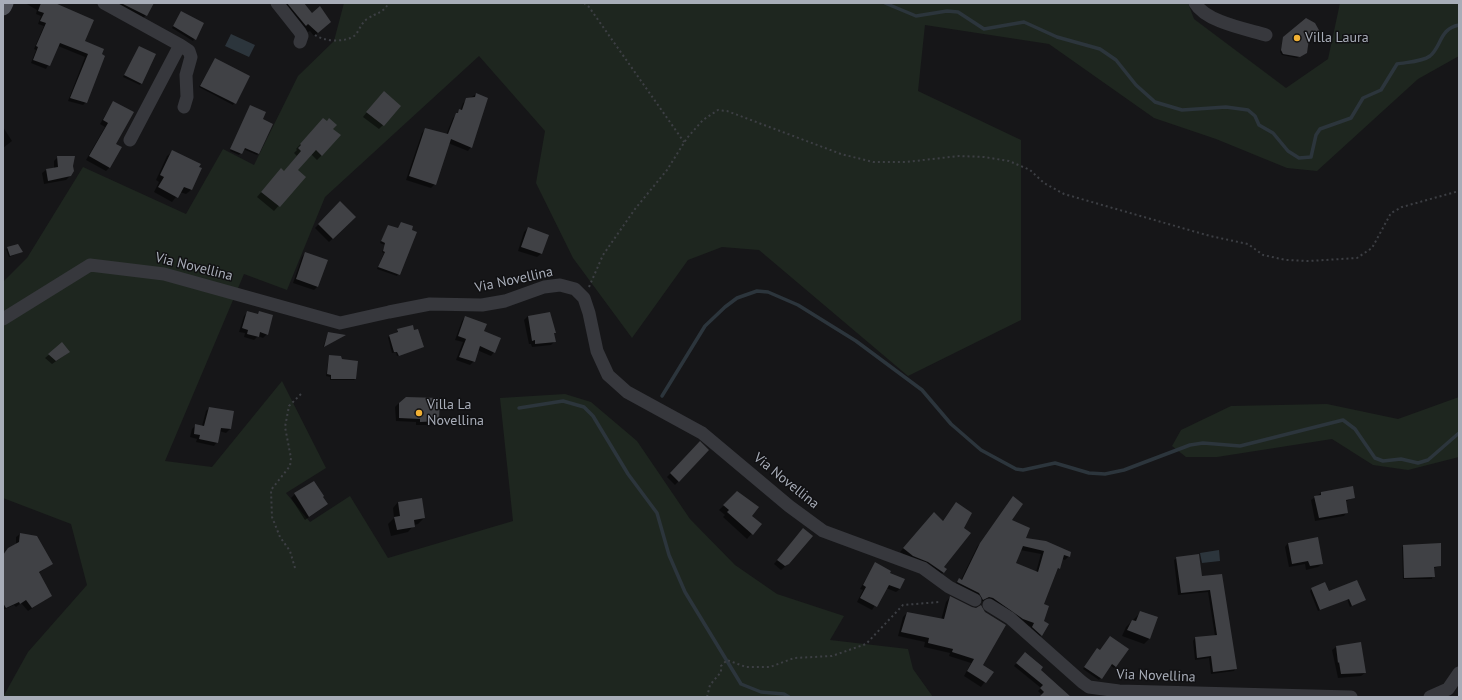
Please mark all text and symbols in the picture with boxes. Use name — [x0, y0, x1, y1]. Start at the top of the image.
place label: Villa Laura — [1305, 30, 1369, 46]
marker: Villa Laura — [1292, 33, 1302, 43]
street label: Via Novellina — [153, 249, 235, 285]
street label: Via Novellina — [473, 264, 555, 296]
place label: Villa La Novellina — [427, 397, 484, 430]
marker: Villa La Novellina — [414, 408, 424, 418]
street label: Via Novellina — [750, 449, 822, 513]
street label: Via Novellina — [1116, 666, 1196, 686]

